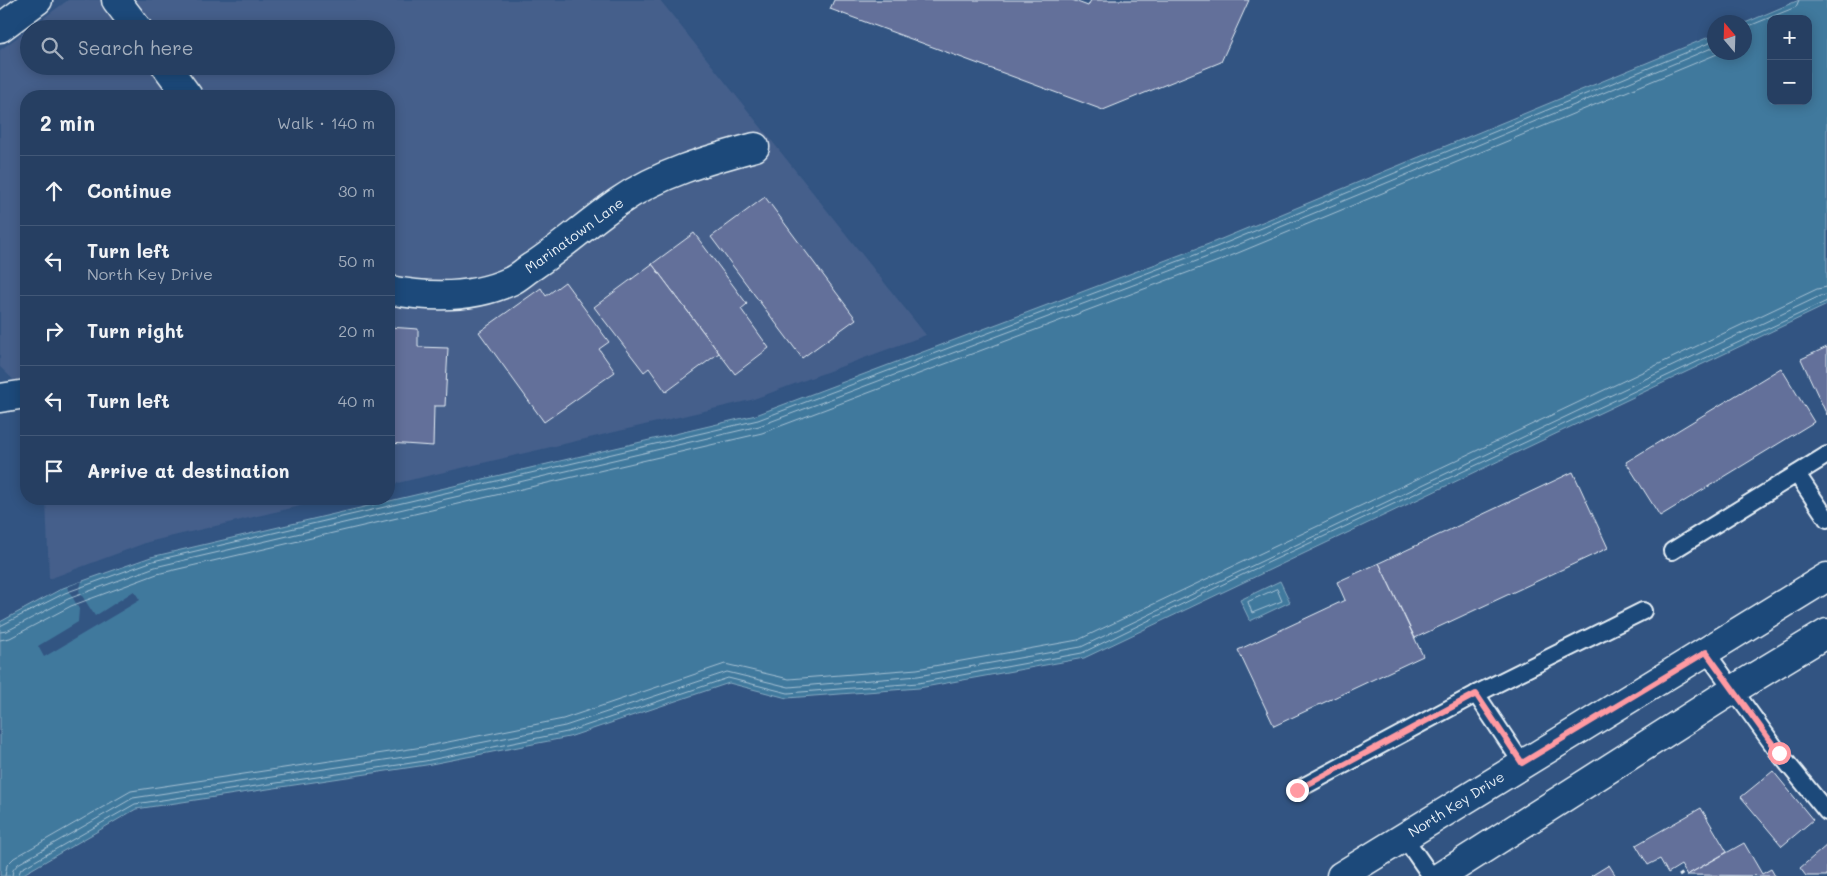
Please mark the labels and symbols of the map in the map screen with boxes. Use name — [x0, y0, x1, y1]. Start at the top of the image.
north arrow — [1707, 15, 1752, 60]
street label: Marinatown Lane — [521, 193, 627, 277]
route start — [1768, 742, 1791, 765]
street label: North Key Drive — [1404, 767, 1508, 841]
route end — [1286, 779, 1309, 802]

